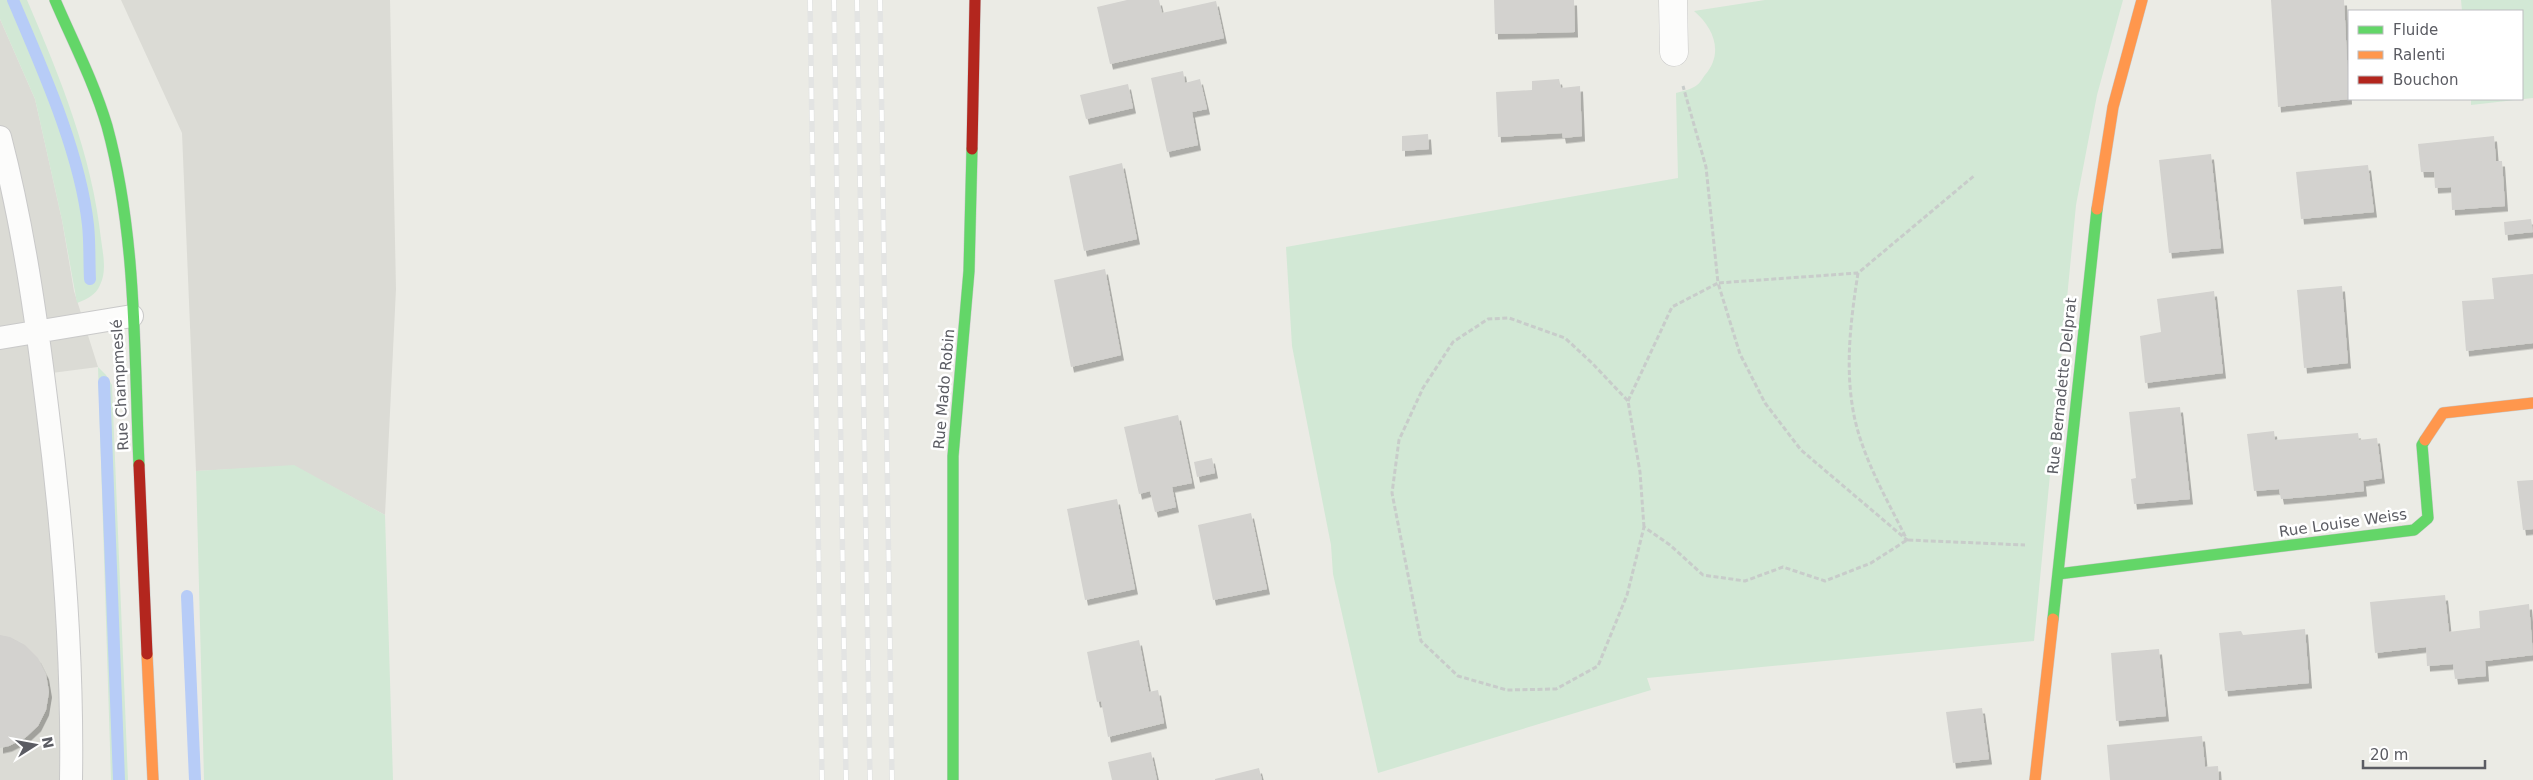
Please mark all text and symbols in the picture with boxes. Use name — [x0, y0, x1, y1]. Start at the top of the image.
legend — [2348, 10, 2523, 100]
text: Fluide — [2393, 21, 2438, 39]
text: Ralenti — [2393, 46, 2445, 64]
text: Bouchon — [2393, 71, 2458, 89]
street label: Rue Bernadette Delprat — [2044, 297, 2080, 475]
street label: Rue Champmeslé — [108, 319, 132, 451]
street label: Rue Mado Robin — [930, 328, 958, 450]
street label: Rue Louise Weiss — [2278, 505, 2408, 541]
north arrow — [10, 720, 60, 770]
text: N — [39, 735, 57, 750]
scale bar — [2363, 738, 2486, 770]
text: 20 m — [2370, 746, 2408, 764]

